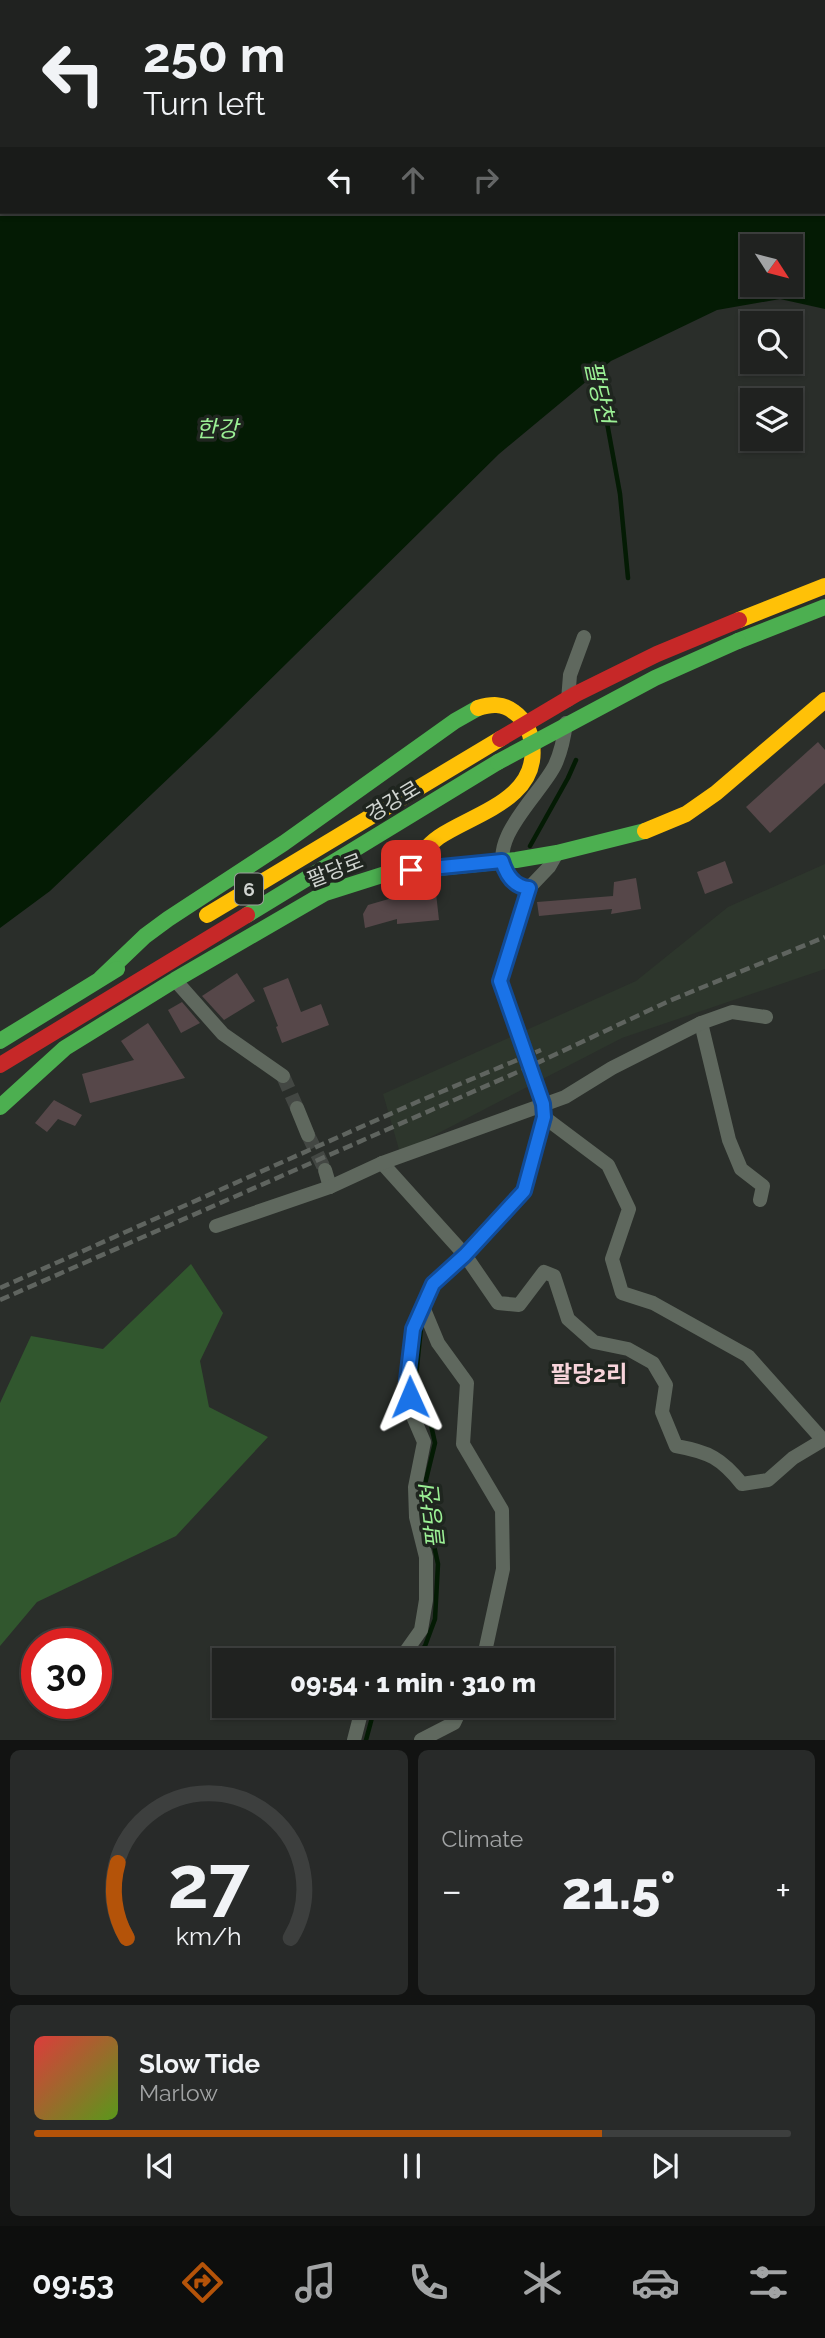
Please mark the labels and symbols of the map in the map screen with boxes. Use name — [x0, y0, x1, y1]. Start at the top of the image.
north arrow — [740, 234, 803, 298]
water label: 팔당천 — [580, 358, 620, 429]
water label: 한강 — [196, 415, 241, 442]
street label: 경강로 — [362, 775, 424, 827]
pin — [381, 840, 441, 900]
street label: 팔당로 — [303, 848, 367, 892]
road number: 6 — [235, 874, 263, 904]
position arrow — [373, 1360, 447, 1434]
district label: 팔당2리 — [551, 1360, 627, 1387]
water label: 팔당천 — [415, 1481, 449, 1550]
speed limit sign: 30 — [21, 1628, 112, 1719]

